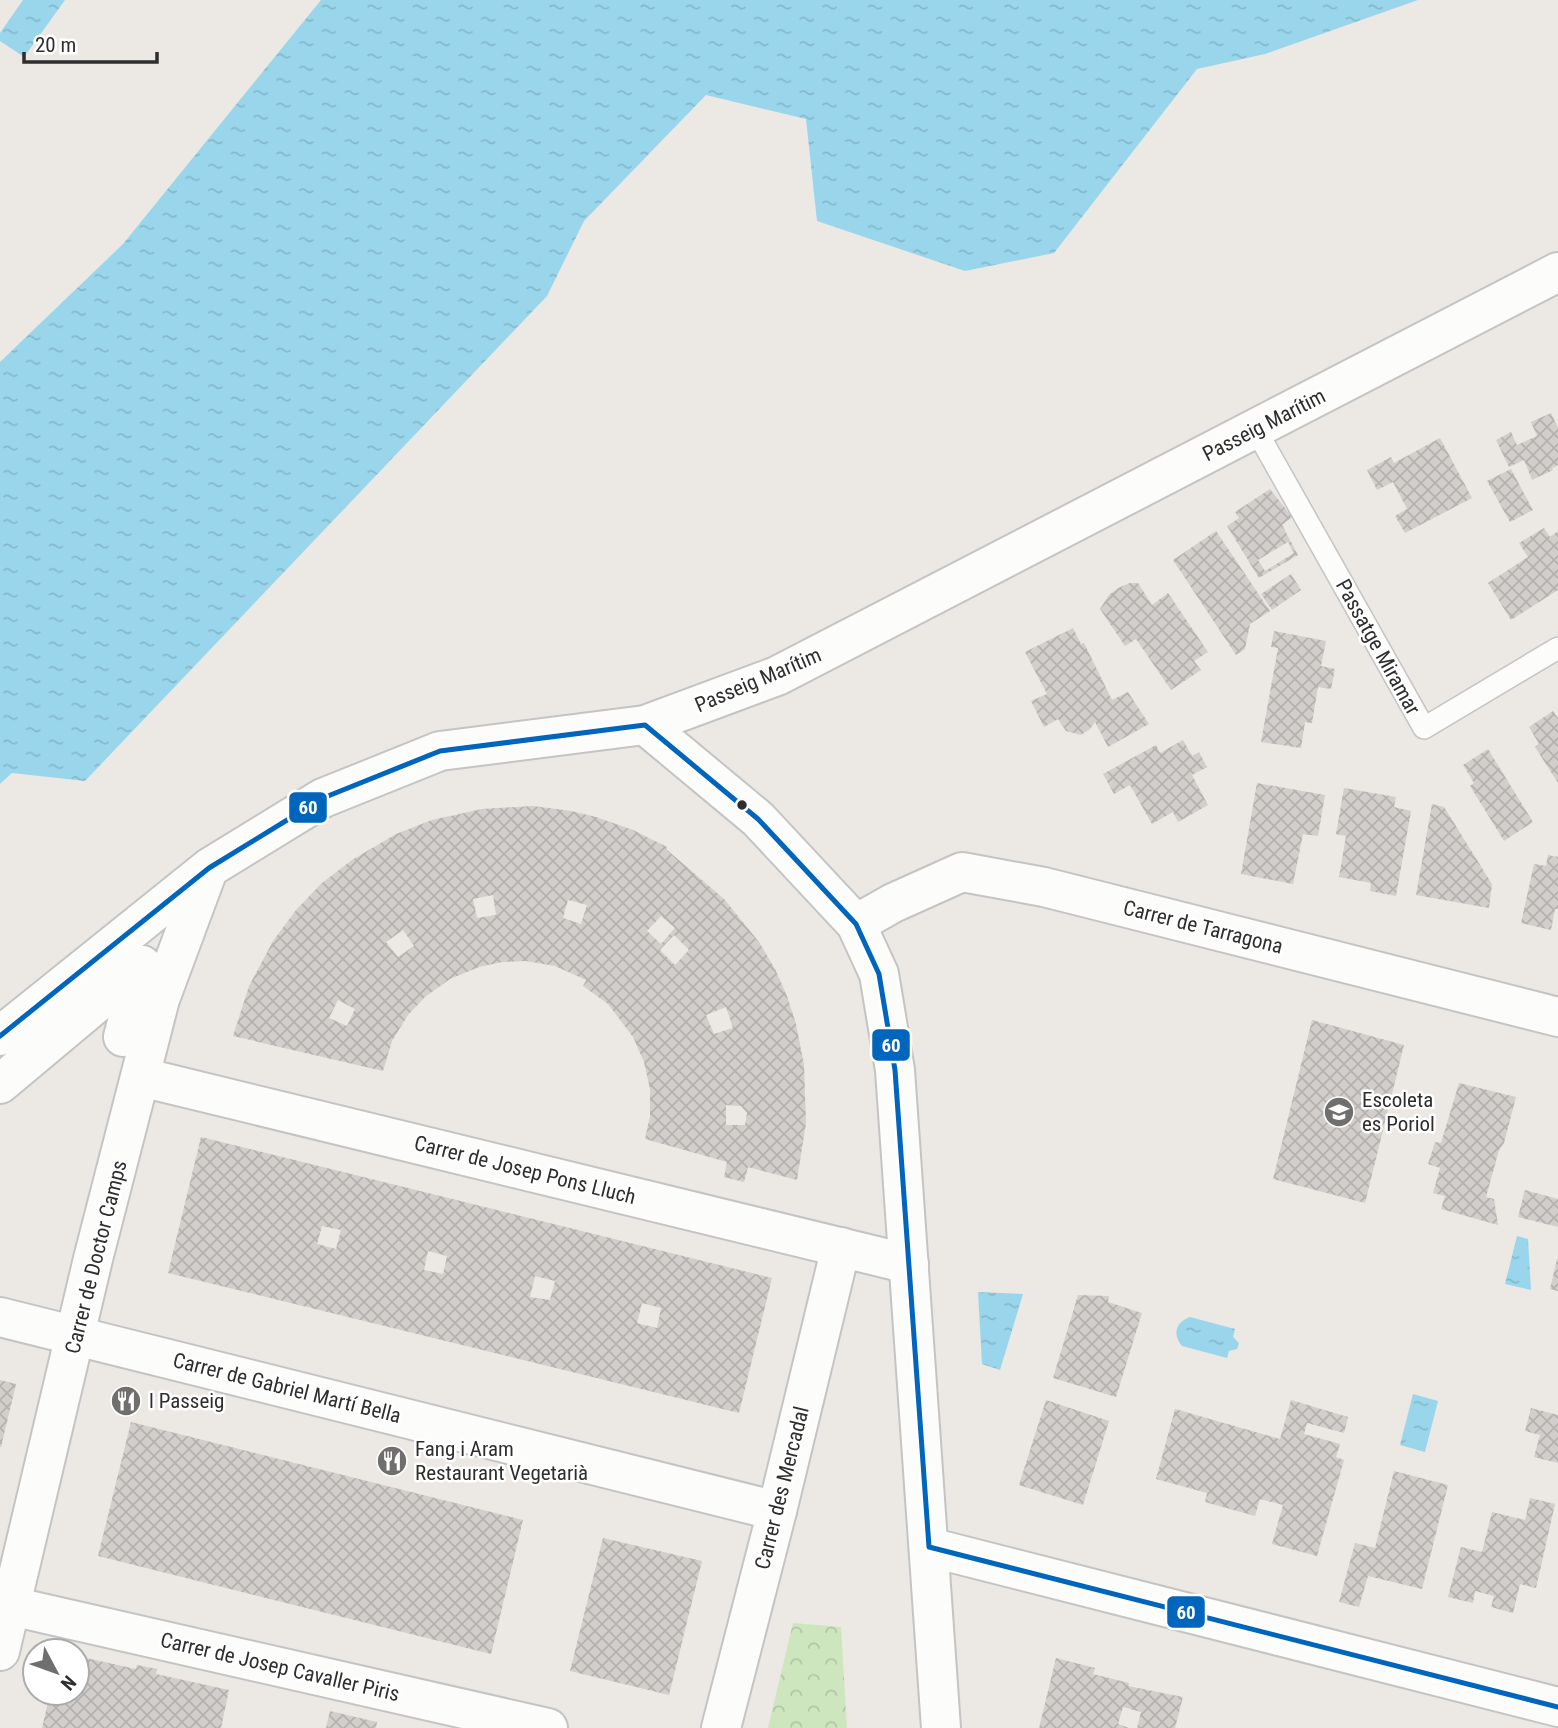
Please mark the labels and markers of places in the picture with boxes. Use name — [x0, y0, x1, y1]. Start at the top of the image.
unlabelled marker — [735, 798, 749, 812]
place label: Escoleta es Poriol — [1362, 1088, 1435, 1136]
school or university icon: Escoleta es Poriol — [1322, 1095, 1356, 1129]
restaurant icon: l Passeig — [109, 1384, 143, 1418]
place label: l Passeig — [149, 1389, 224, 1413]
place label: Fang i Aram Restaurant Vegetarià — [415, 1437, 588, 1485]
restaurant icon: Fang i Aram Restaurant Vegetarià — [375, 1444, 409, 1478]

